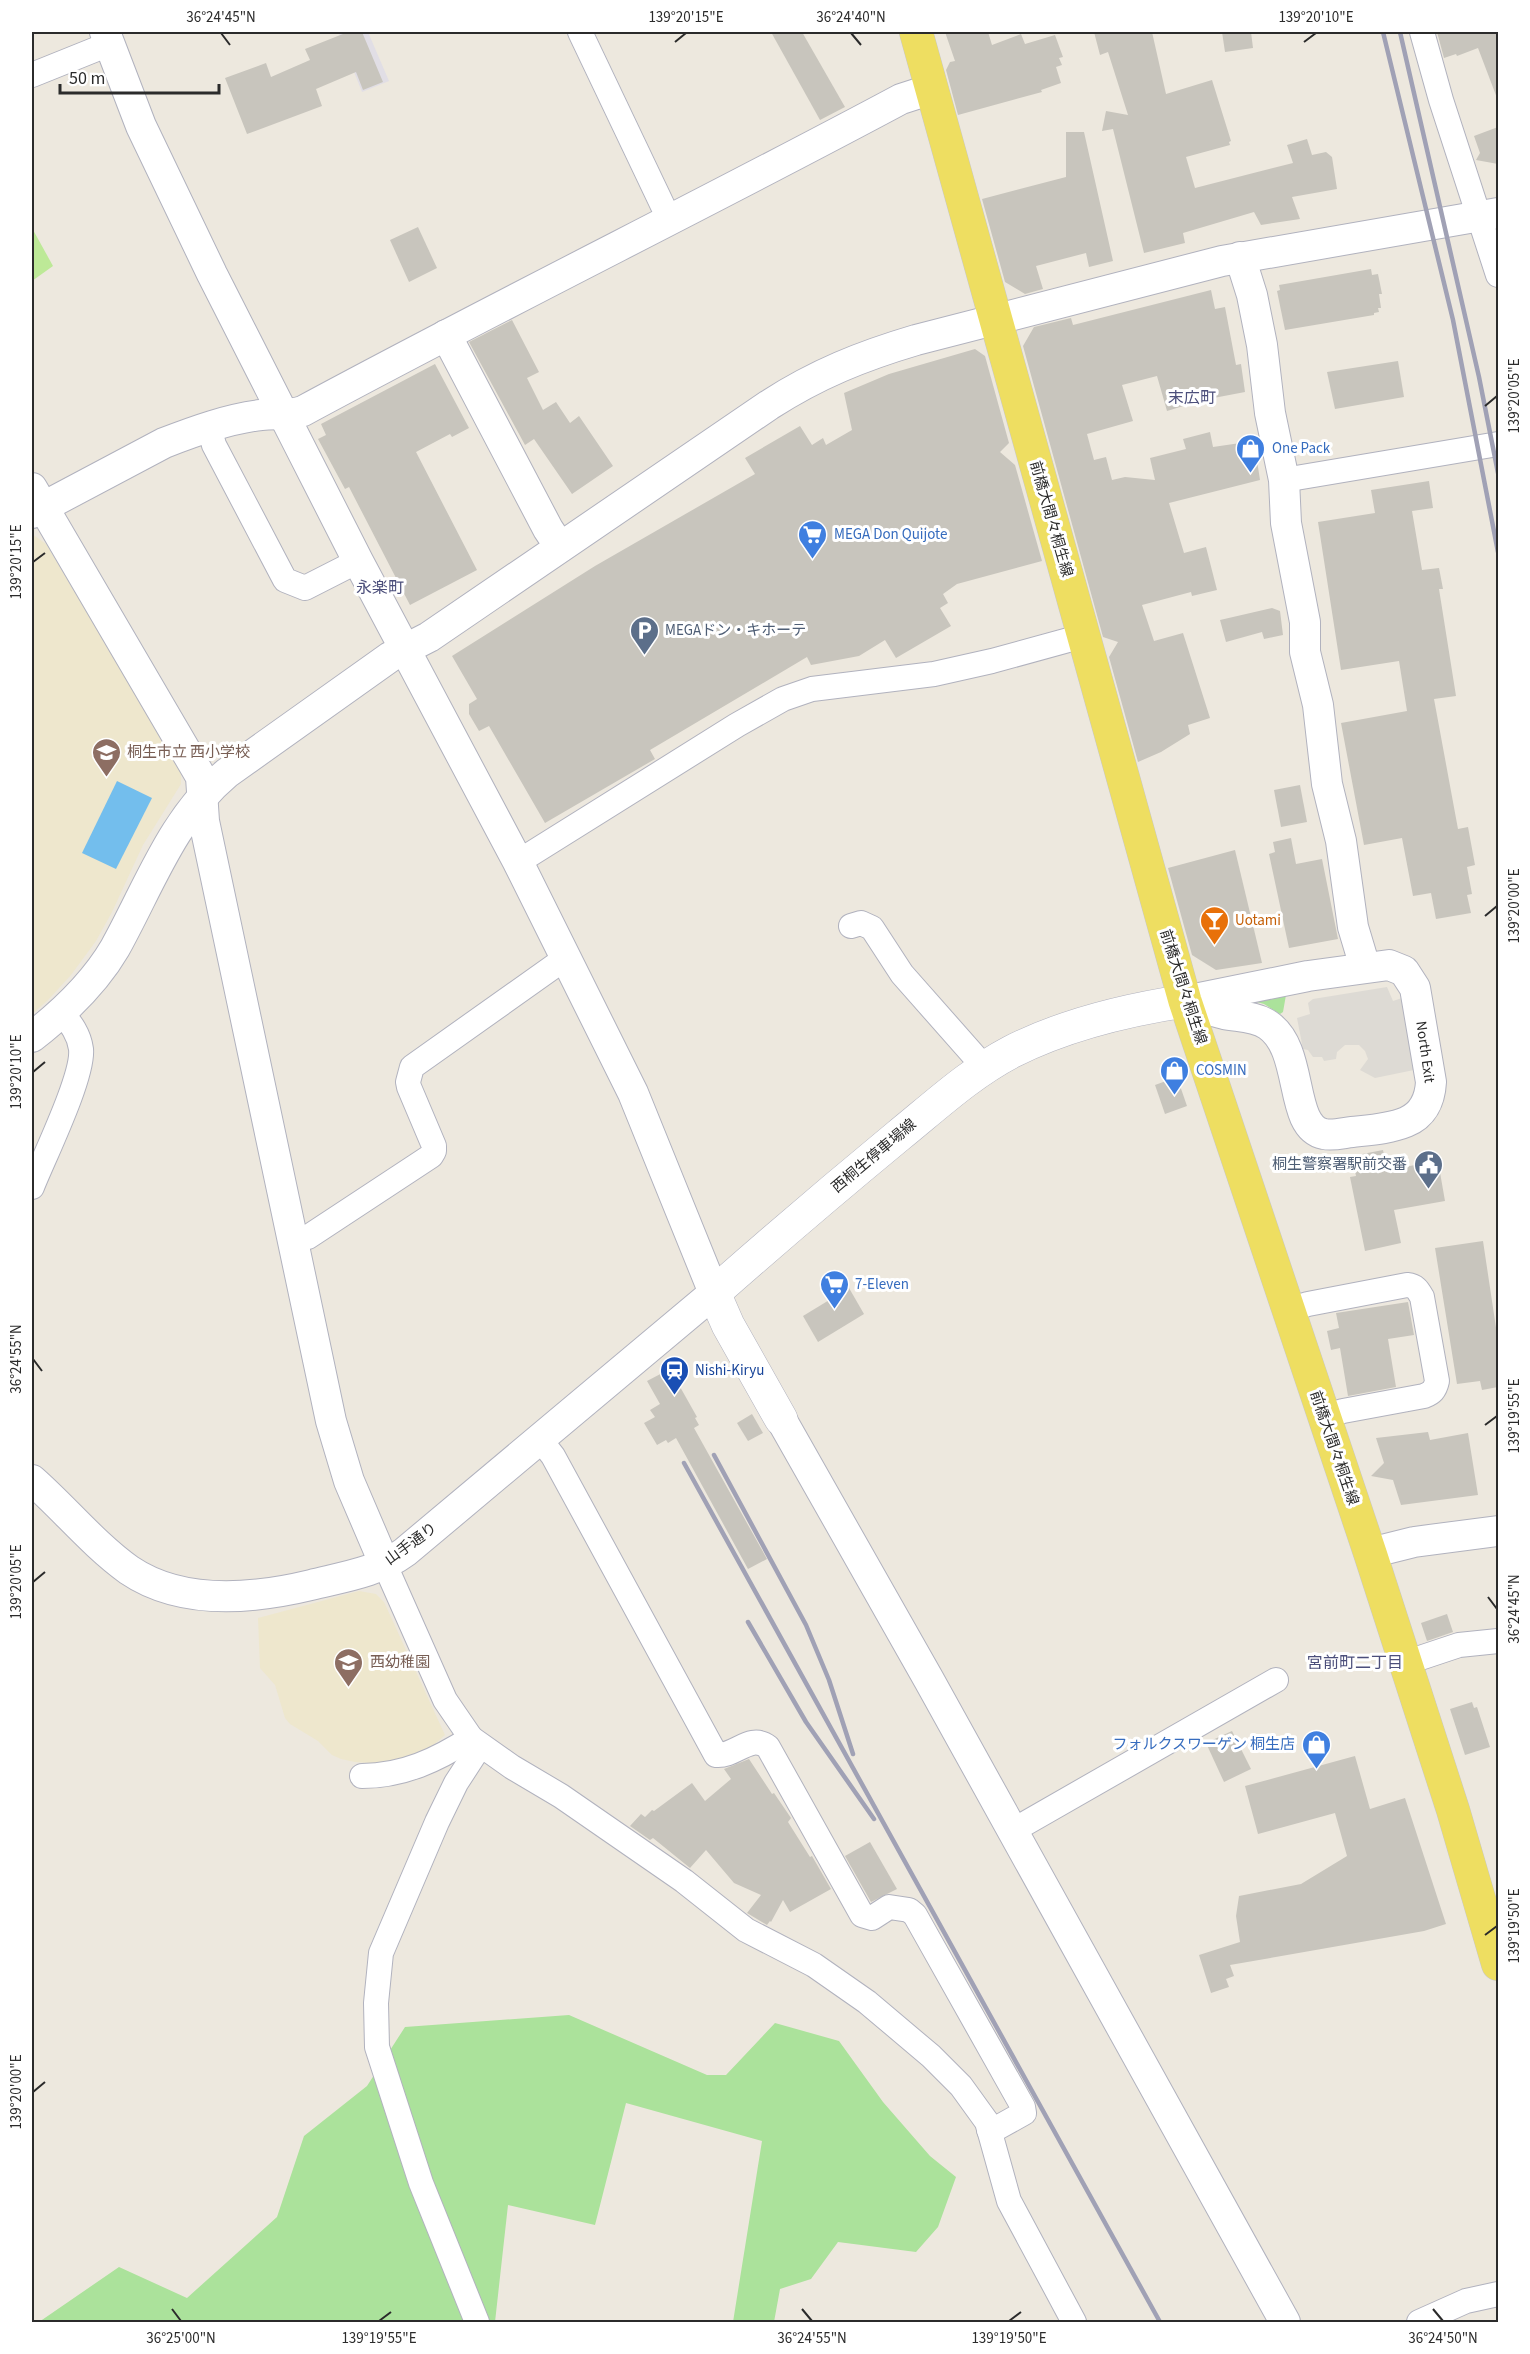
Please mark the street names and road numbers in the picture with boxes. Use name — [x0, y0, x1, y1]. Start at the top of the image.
street label: 前橋大間々桐生線 — [1024, 458, 1078, 580]
street label: 前橋大間々桐生線 — [1154, 927, 1212, 1047]
street label: North Exit — [1410, 1020, 1440, 1084]
street label: 西桐生停車場線 — [827, 1114, 921, 1198]
street label: 前橋大間々桐生線 — [1305, 1388, 1363, 1508]
street label: 山手通り — [381, 1518, 441, 1570]

